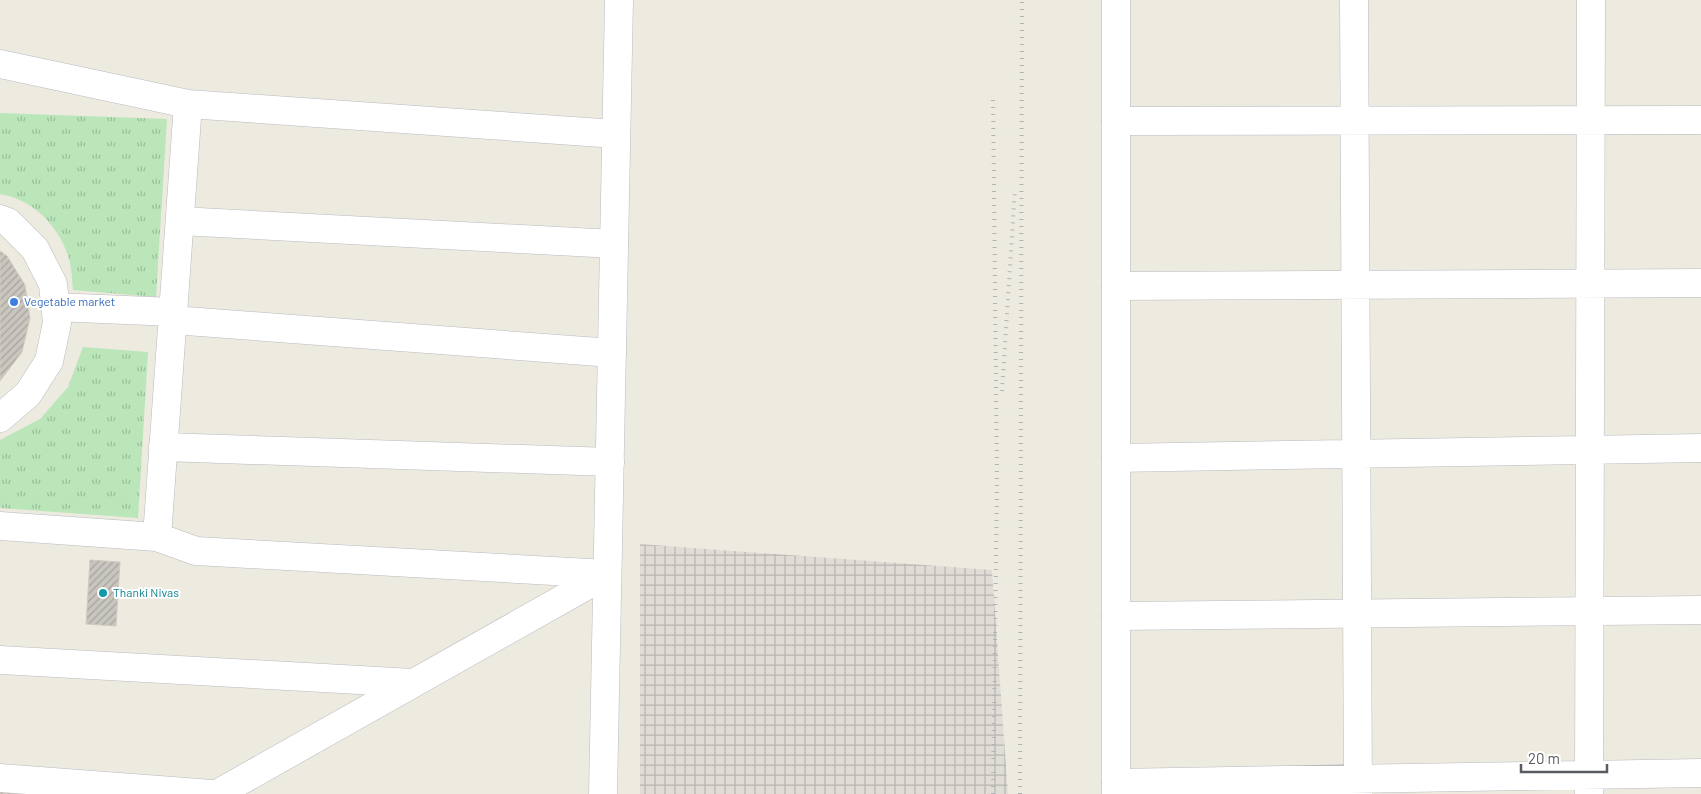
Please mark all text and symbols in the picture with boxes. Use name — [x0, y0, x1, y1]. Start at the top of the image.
place label: Vegetable market — [24, 294, 115, 308]
marker: Vegetable market — [8, 296, 20, 308]
place label: Thanki Nivas — [113, 585, 179, 599]
marker: Thanki Nivas — [97, 587, 109, 599]
scale bar — [1521, 742, 1607, 774]
text: 20 m — [1528, 749, 1560, 767]

